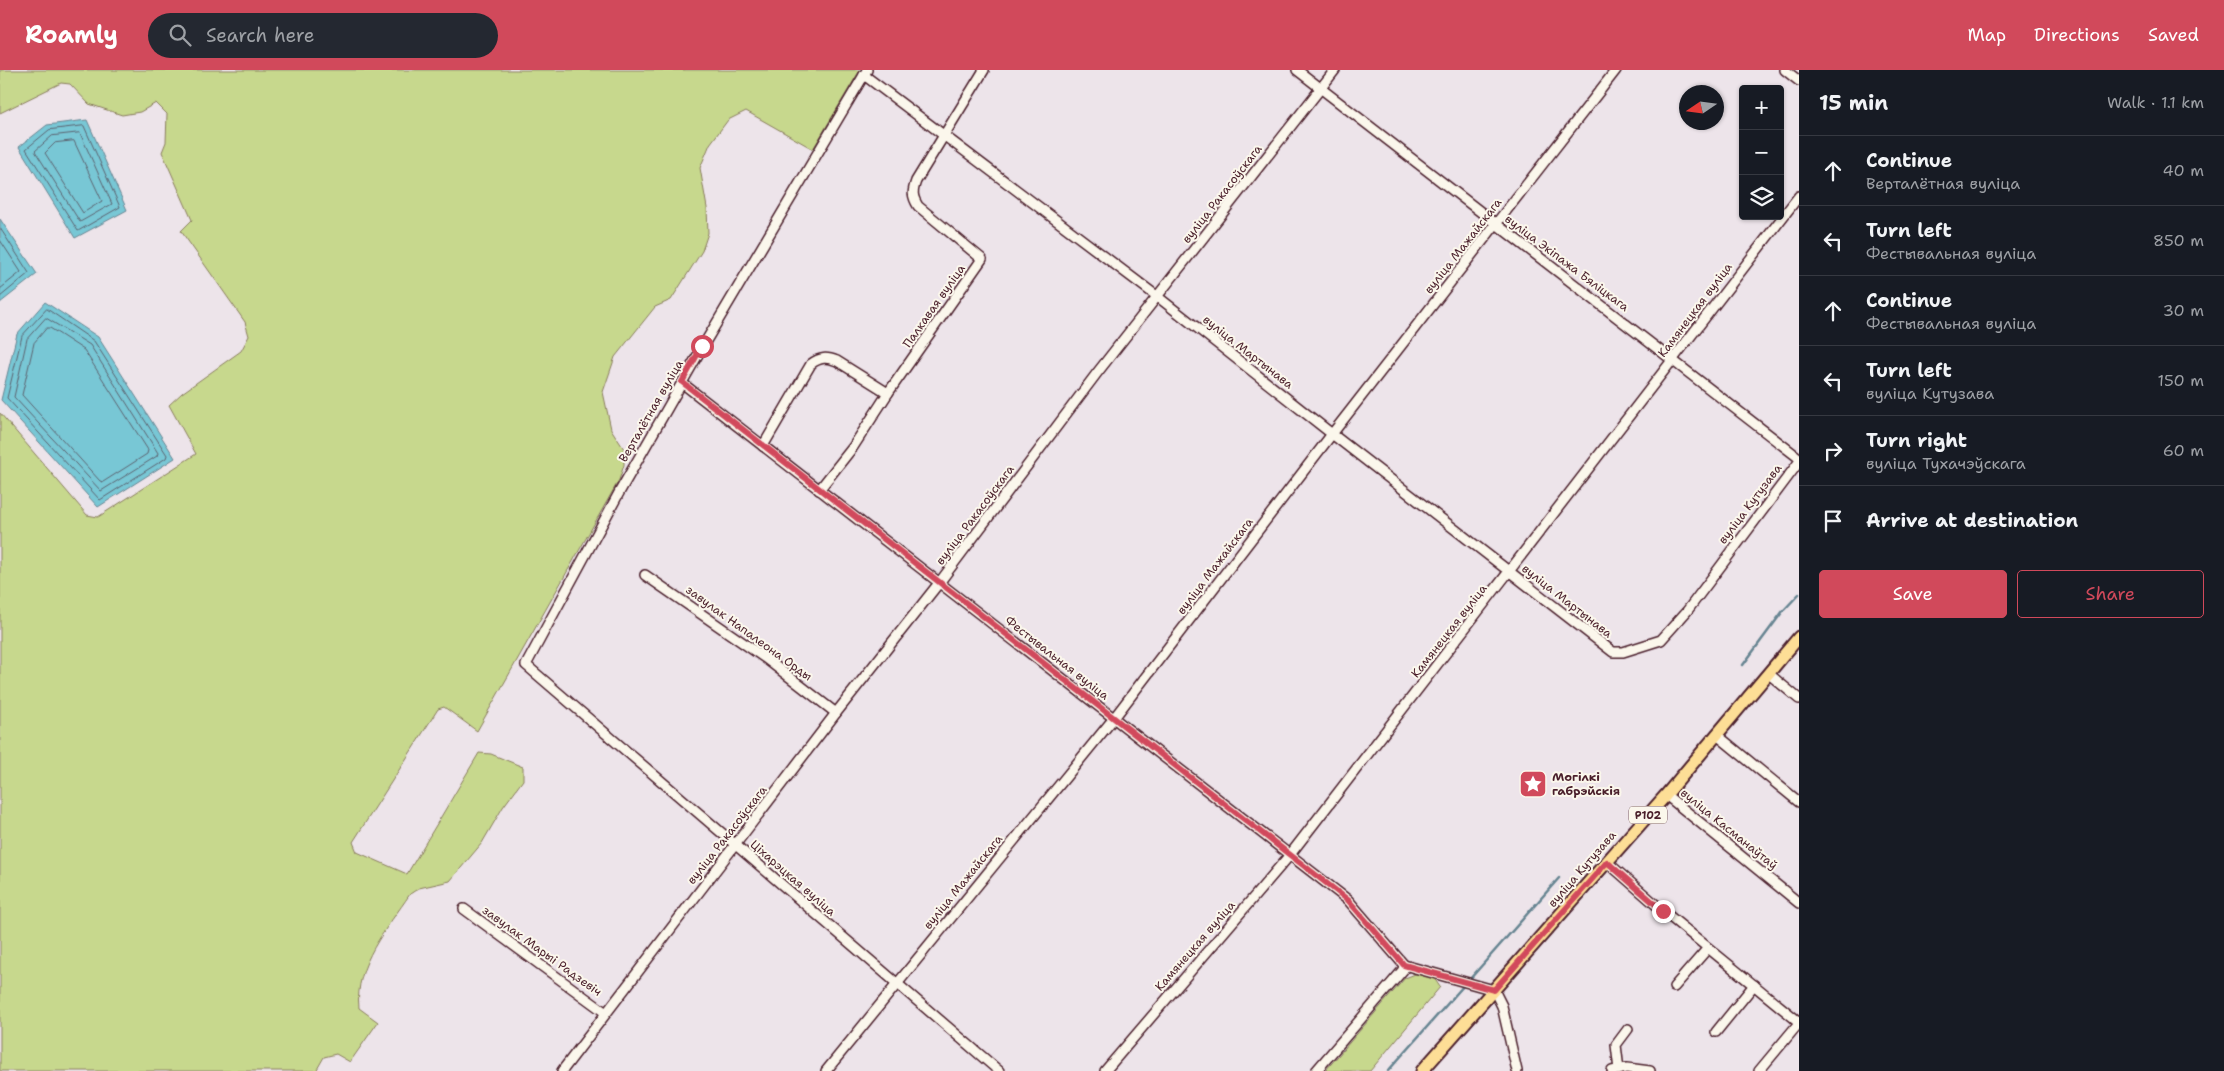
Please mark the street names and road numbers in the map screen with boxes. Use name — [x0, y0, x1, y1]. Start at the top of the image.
street label: вуліца Ракасоўскага — [1178, 141, 1266, 247]
street label: вуліца Мажайскага — [1421, 195, 1506, 297]
street label: вуліца Экіпажа Бяліцкага — [1502, 211, 1633, 315]
street label: Камянецкая вуліца — [1654, 259, 1736, 360]
street label: Палкавая вуліца — [899, 261, 969, 351]
street label: вуліца Мартынава — [1199, 312, 1297, 393]
street label: Верталётная вуліца — [615, 356, 687, 465]
street label: вуліца Кутузава — [1715, 460, 1786, 547]
street label: вуліца Ракасоўскага — [932, 461, 1018, 568]
street label: вуліца Мажайскага — [1173, 514, 1257, 618]
street label: вуліца Мартынава — [1518, 561, 1616, 642]
street label: Камянецкая вуліца — [1407, 581, 1491, 681]
street label: завулак Напалеона Орды — [683, 582, 815, 684]
street label: Фестывальная вуліца — [1002, 612, 1113, 704]
street label: вуліца Ракасоўскага — [683, 782, 771, 888]
street label: вуліца Касманаўтаў — [1677, 785, 1781, 873]
road number: Р102 — [1629, 806, 1667, 824]
street label: вуліца Кутузава — [1544, 827, 1620, 911]
street label: вуліца Мажайскага — [920, 831, 1006, 933]
street label: Ціхарэцкая вуліца — [747, 836, 840, 920]
street label: Камянецкая вуліца — [1151, 897, 1239, 994]
street label: завулак Марыі Радзевіч — [479, 902, 605, 1000]

